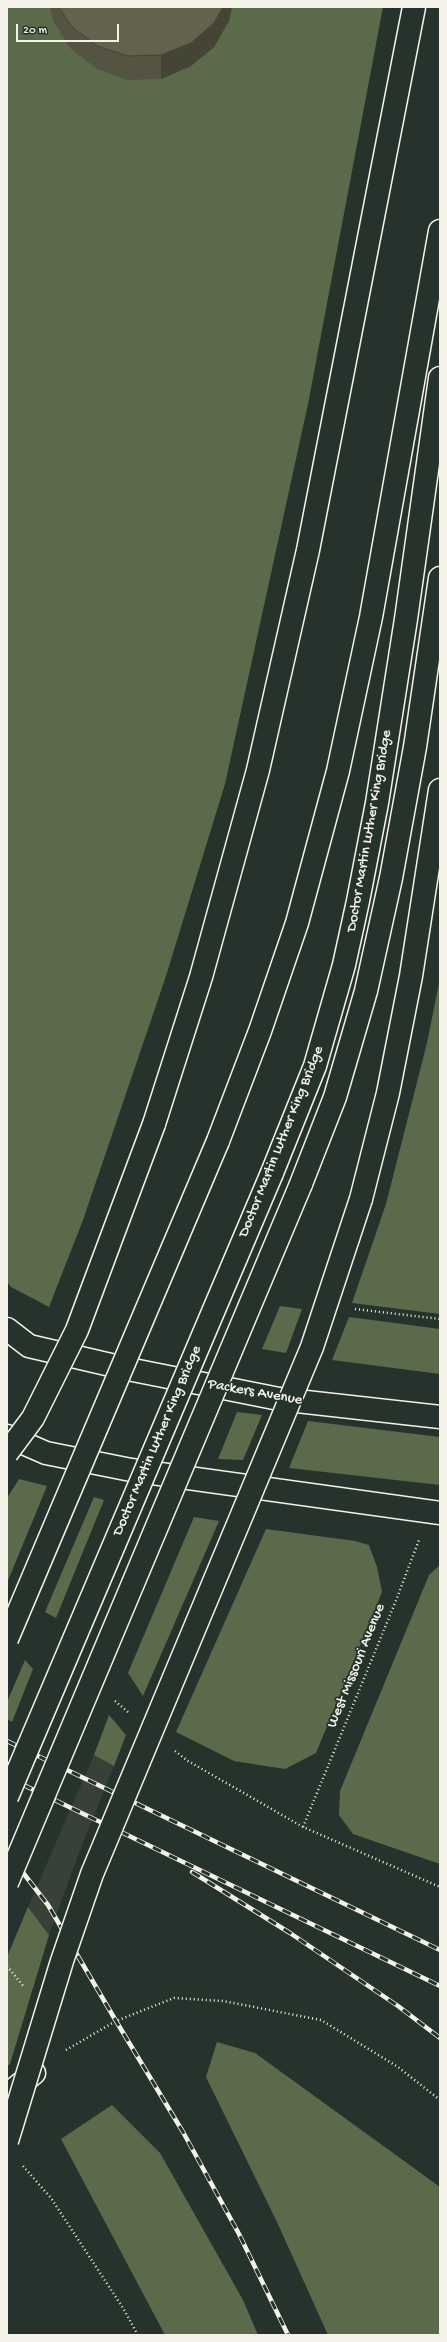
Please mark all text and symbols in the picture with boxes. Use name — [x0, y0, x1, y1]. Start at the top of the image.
scale bar — [18, 16, 121, 42]
text: 20 m — [23, 24, 47, 38]
street label: Doctor Martin Luther King Bridge — [343, 729, 397, 933]
street label: Doctor Martin Luther King Bridge — [235, 1044, 329, 1240]
street label: Doctor Martin Luther King Bridge — [110, 1343, 206, 1539]
street label: Packers Avenue — [206, 1376, 304, 1410]
street label: West Missouri Avenue — [324, 1601, 390, 1731]

